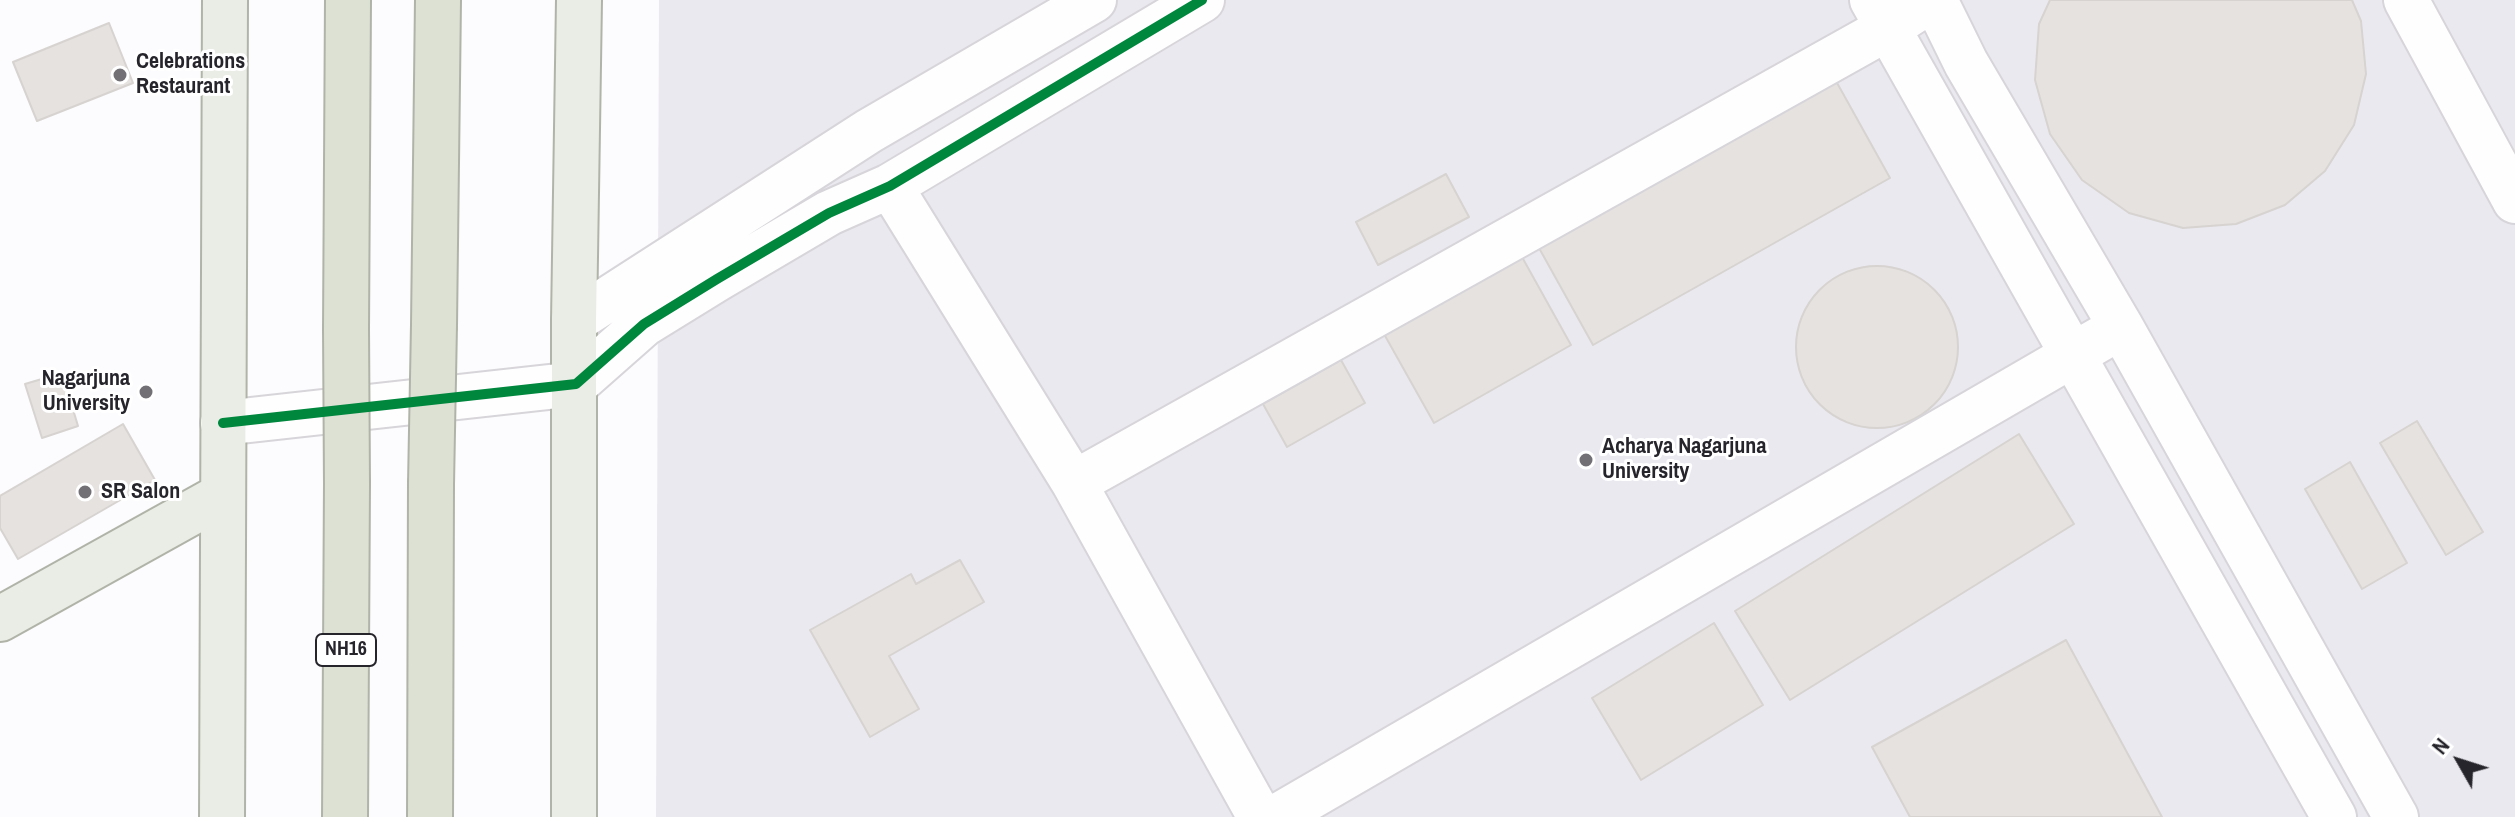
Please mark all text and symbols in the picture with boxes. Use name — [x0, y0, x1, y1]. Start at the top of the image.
place label: Celebrations Restaurant — [136, 49, 245, 100]
marker: Celebrations Restaurant — [111, 66, 129, 84]
place label: Nagarjuna University — [42, 366, 130, 418]
marker: Nagarjuna University — [137, 383, 155, 401]
place label: Acharya Nagarjuna University — [1602, 434, 1766, 486]
marker: Acharya Nagarjuna University — [1577, 451, 1595, 469]
place label: SR Salon — [101, 479, 180, 505]
marker: SR Salon — [76, 483, 94, 501]
road number: NH16 — [316, 634, 376, 666]
north arrow — [2419, 721, 2499, 801]
text: N — [2425, 731, 2456, 760]

